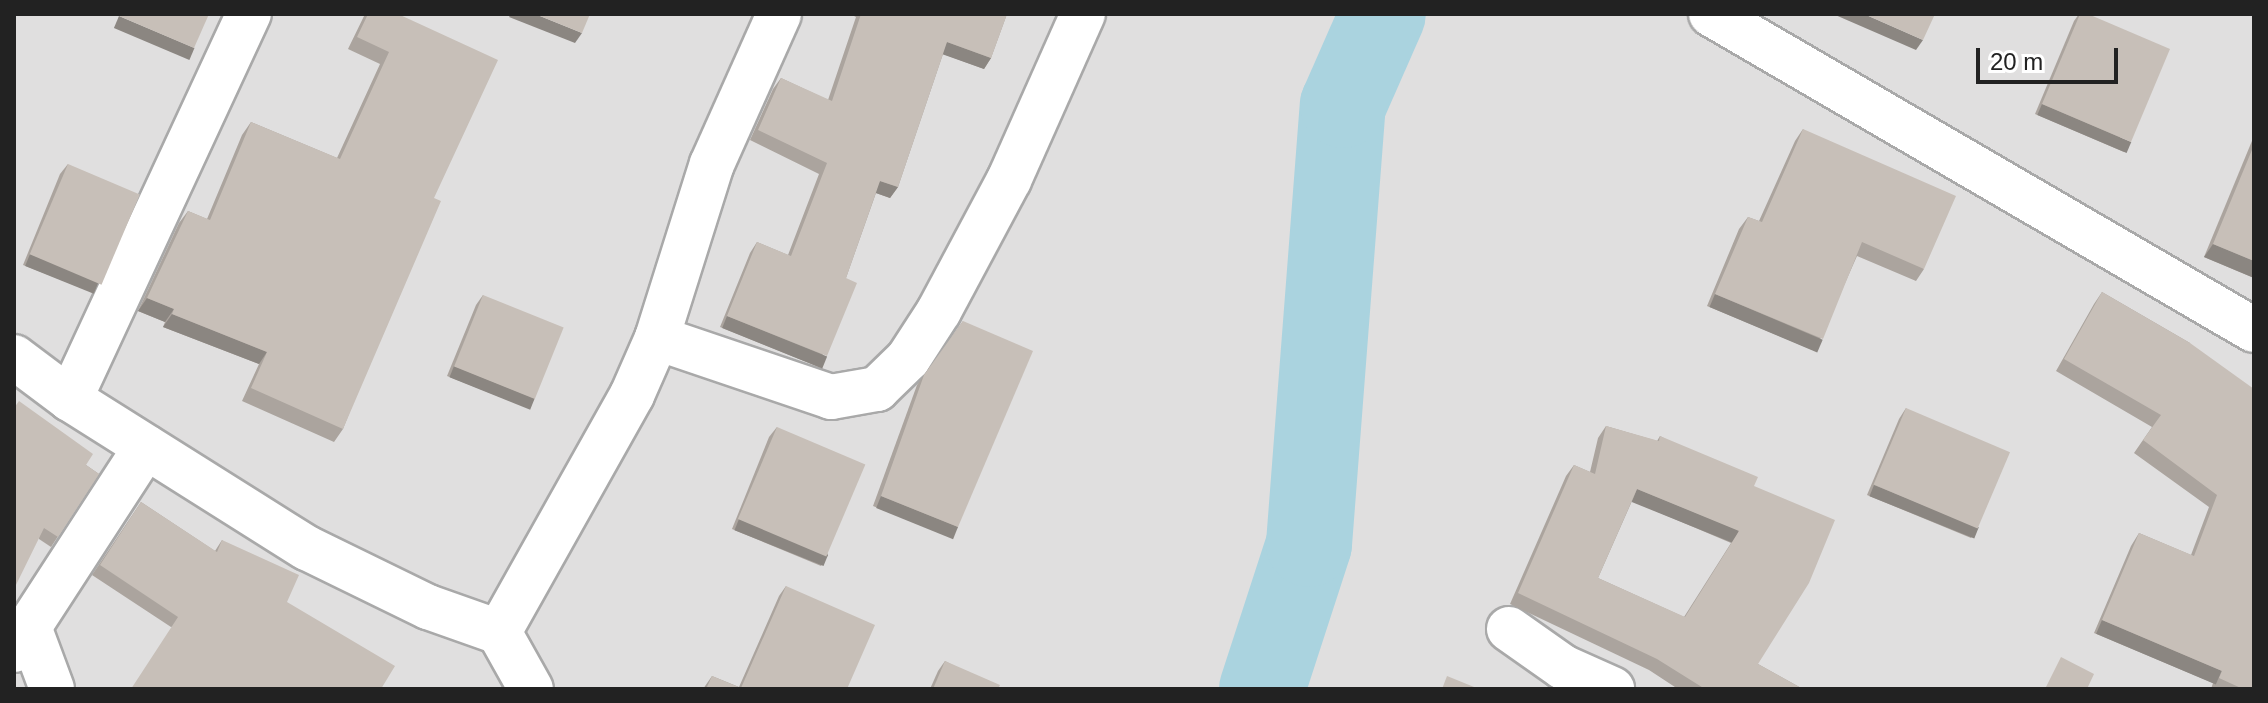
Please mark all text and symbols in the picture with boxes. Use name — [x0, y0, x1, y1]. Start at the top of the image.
scale bar — [1980, 32, 2122, 82]
text: 20 m — [1990, 48, 2043, 75]

